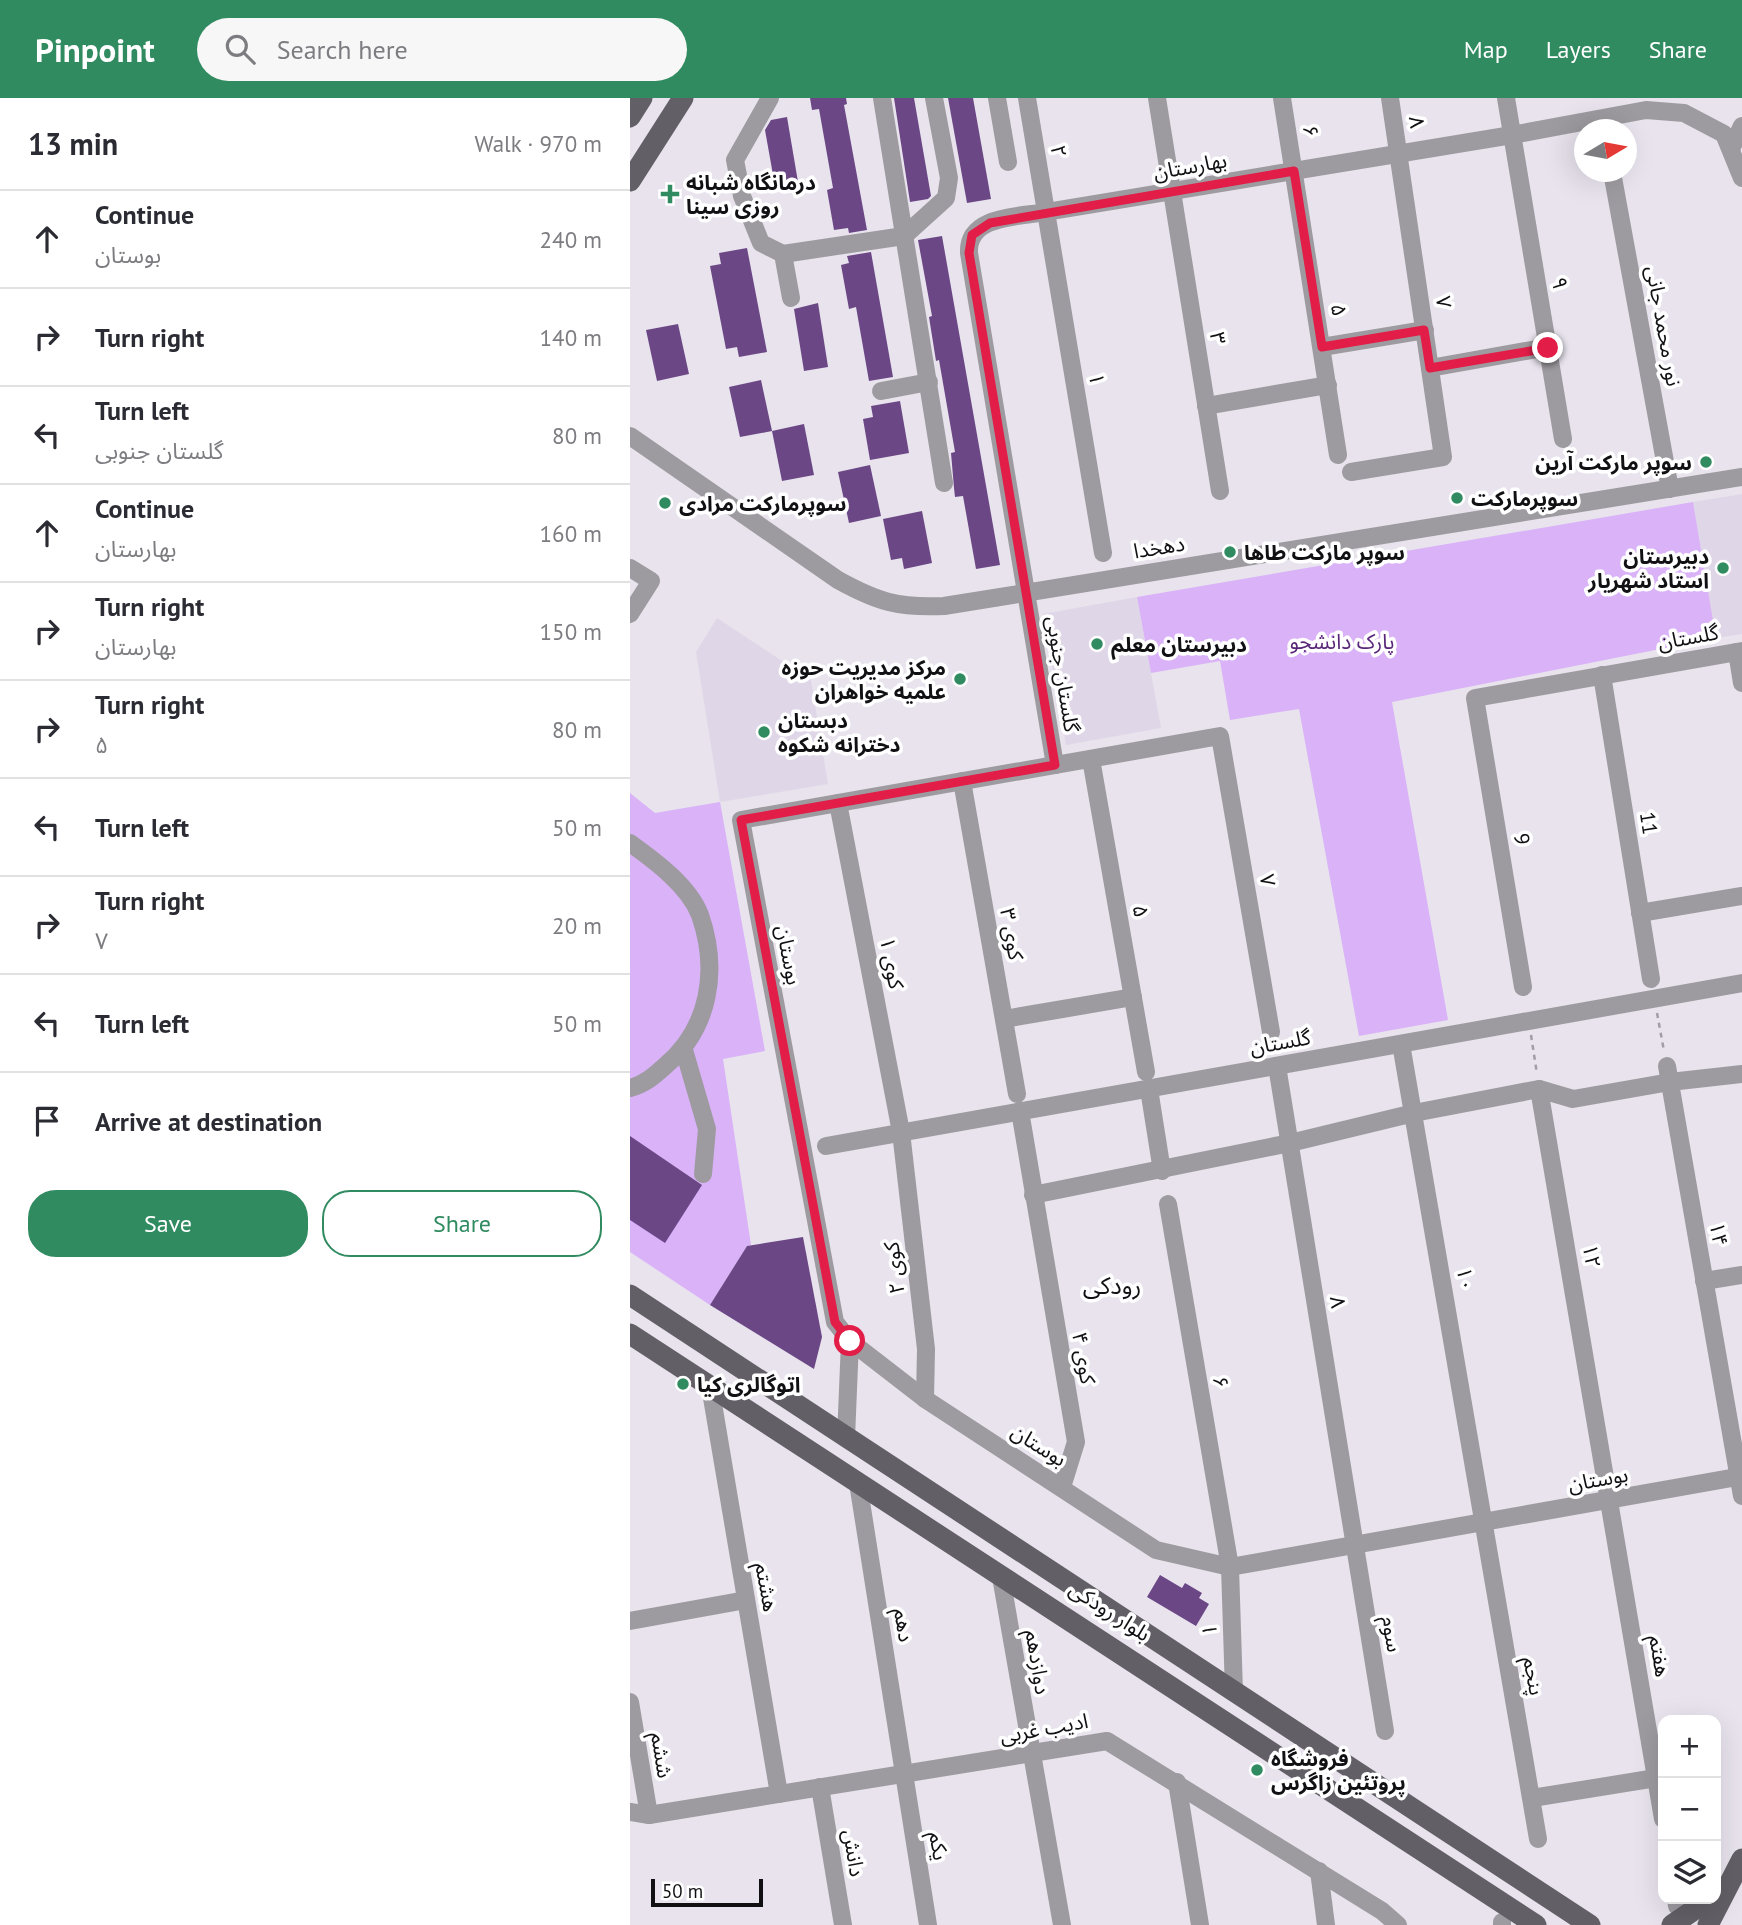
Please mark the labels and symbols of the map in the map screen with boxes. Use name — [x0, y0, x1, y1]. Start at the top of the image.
street label: ۸ — [1403, 114, 1431, 130]
north arrow — [1574, 119, 1637, 182]
street label: ۶ — [1297, 123, 1325, 139]
street label: ۲ — [1045, 143, 1073, 159]
street label: بهارستان — [1151, 146, 1229, 186]
place label: درمانگاه شبانه روزی سینا — [686, 169, 816, 220]
marker: درمانگاه شبانه روزی سینا — [660, 184, 680, 204]
street label: نور محمد جانی — [1640, 264, 1688, 388]
street label: ۹ — [1546, 275, 1574, 291]
street label: ۷ — [1430, 294, 1458, 310]
street label: ۵ — [1325, 302, 1353, 318]
street label: ۳ — [1204, 330, 1232, 346]
route end — [1532, 332, 1563, 363]
street label: ۱ — [1083, 371, 1111, 387]
place label: سوپر مارکت آرین — [1535, 449, 1692, 476]
marker: سوپر مارکت آرین — [1698, 454, 1714, 470]
place label: سوپرمارکت — [1471, 485, 1578, 512]
place label: سوپرمارکت مرادی — [679, 490, 847, 517]
marker: سوپرمارکت — [1449, 490, 1465, 506]
marker: سوپرمارکت مرادی — [657, 495, 673, 511]
street label: دهخدا — [1131, 530, 1187, 564]
place label: سوپر مارکت طاها — [1244, 539, 1405, 566]
place label: دبیرستان استاد شهریار — [1587, 543, 1709, 594]
marker: سوپر مارکت طاها — [1222, 544, 1238, 560]
marker: دبیرستان استاد شهریار — [1715, 560, 1731, 576]
street label: گلستان جنوبی — [1040, 614, 1086, 734]
street label: گلستان — [1656, 618, 1721, 656]
park label: پارک دانشجو — [1289, 628, 1395, 655]
place label: دبیرستان معلم — [1111, 631, 1247, 660]
marker: دبیرستان معلم — [1089, 636, 1105, 652]
place label: مرکز مدیریت حوزه علمیه خواهران — [782, 654, 946, 705]
marker: مرکز مدیریت حوزه علمیه خواهران — [952, 671, 968, 687]
place label: دبستان دخترانه شکوه — [778, 707, 901, 758]
marker: دبستان دخترانه شکوه — [756, 724, 772, 740]
street label: 11 — [1634, 810, 1664, 836]
street label: 9 — [1508, 831, 1536, 847]
street label: ۷ — [1254, 872, 1282, 888]
street label: ۵ — [1127, 903, 1155, 919]
street label: کوی ۳ — [994, 906, 1030, 962]
street label: بوستان — [770, 923, 808, 987]
street label: کوی ۱ — [874, 935, 910, 992]
street label: گلستان — [1248, 1023, 1313, 1061]
street label: ۱۴ — [1704, 1220, 1734, 1248]
street label: کوی ۲ — [877, 1240, 911, 1296]
street label: ۱۲ — [1577, 1242, 1607, 1270]
street label: ۱۰ — [1451, 1265, 1481, 1293]
district label: رودکی — [1083, 1270, 1141, 1301]
street label: ۸ — [1324, 1294, 1352, 1310]
route start — [834, 1325, 865, 1356]
street label: کوی ۴ — [1066, 1330, 1102, 1386]
place label: اتوگالری کیا — [697, 1371, 801, 1398]
street label: ۶ — [1207, 1374, 1235, 1390]
marker: اتوگالری کیا — [675, 1376, 691, 1392]
street label: بوستان — [1006, 1418, 1072, 1472]
street label: بوستان — [1566, 1460, 1630, 1498]
street label: هشتم — [747, 1560, 785, 1614]
street label: بلوار رودکی — [1064, 1575, 1156, 1647]
street label: دهم — [886, 1606, 920, 1644]
street label: سوم — [1373, 1614, 1408, 1655]
street label: ۱ — [1195, 1624, 1223, 1636]
street label: دوازدهم — [1018, 1628, 1056, 1697]
street label: هفتم — [1641, 1633, 1677, 1679]
street label: پنجم — [1515, 1655, 1551, 1698]
street label: ادیب غربی — [998, 1707, 1090, 1749]
street label: ششم — [643, 1730, 679, 1780]
place label: فروشگاه پروتئین زاگرس — [1271, 1745, 1406, 1796]
marker: فروشگاه پروتئین زاگرس — [1249, 1762, 1265, 1778]
street label: دانش — [837, 1828, 871, 1878]
street label: یکم — [921, 1830, 955, 1863]
scale bar — [651, 1876, 763, 1908]

